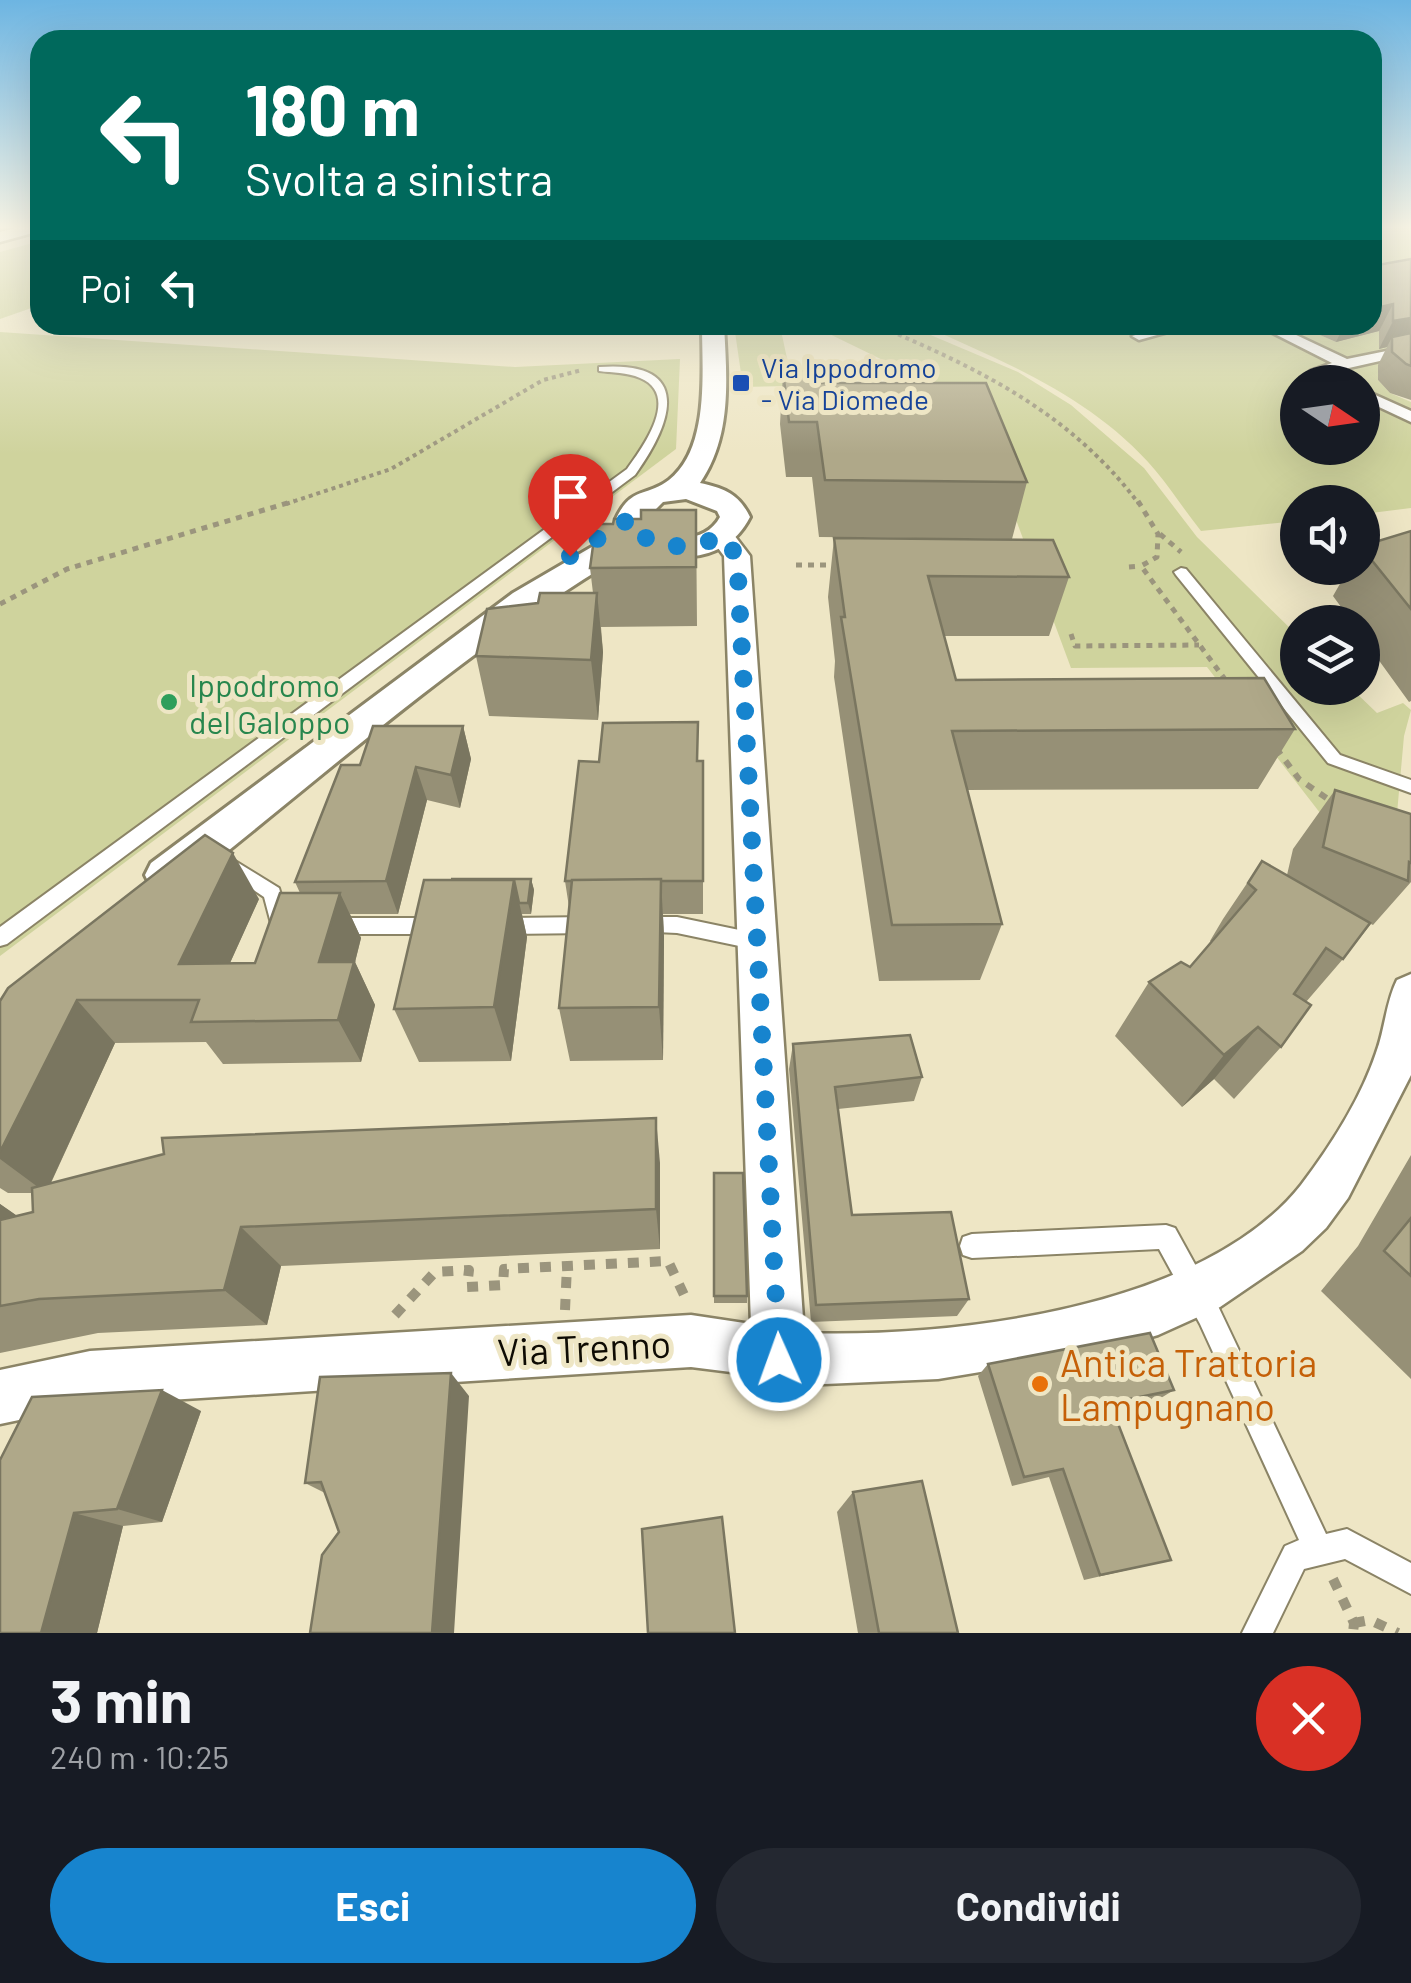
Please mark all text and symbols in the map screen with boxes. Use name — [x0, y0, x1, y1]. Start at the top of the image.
text: 180 m — [245, 66, 420, 150]
icon: left — [80, 70, 210, 200]
text: Svolta a sinistra — [245, 151, 553, 205]
icon: left — [152, 260, 207, 315]
text: Poi — [80, 265, 132, 311]
place label: Via Ippodromo - Via Diomede — [761, 350, 937, 416]
north arrow — [1280, 365, 1380, 465]
map controls — [1280, 365, 1380, 705]
marker: Via Ippodromo - Via Diomede — [730, 372, 752, 394]
pin — [528, 454, 613, 557]
icon: arrive — [543, 469, 598, 524]
button: sound — [1280, 485, 1380, 585]
button: layers — [1280, 605, 1380, 705]
place label: Ippodromo del Galoppo — [189, 665, 350, 740]
marker: Ippodromo del Galoppo — [158, 691, 180, 713]
position arrow — [727, 1308, 831, 1412]
street label: Via Trenno — [496, 1319, 672, 1375]
place label: Antica Trattoria Lampugnano — [1060, 1339, 1317, 1429]
marker: Antica Trattoria Lampugnano — [1029, 1373, 1051, 1395]
text: 3 min — [50, 1663, 193, 1735]
button: close — [1256, 1666, 1361, 1771]
text: 240 m · 10:25 — [50, 1737, 229, 1775]
button: Esci — [50, 1848, 696, 1963]
button: Condividi — [716, 1848, 1361, 1963]

